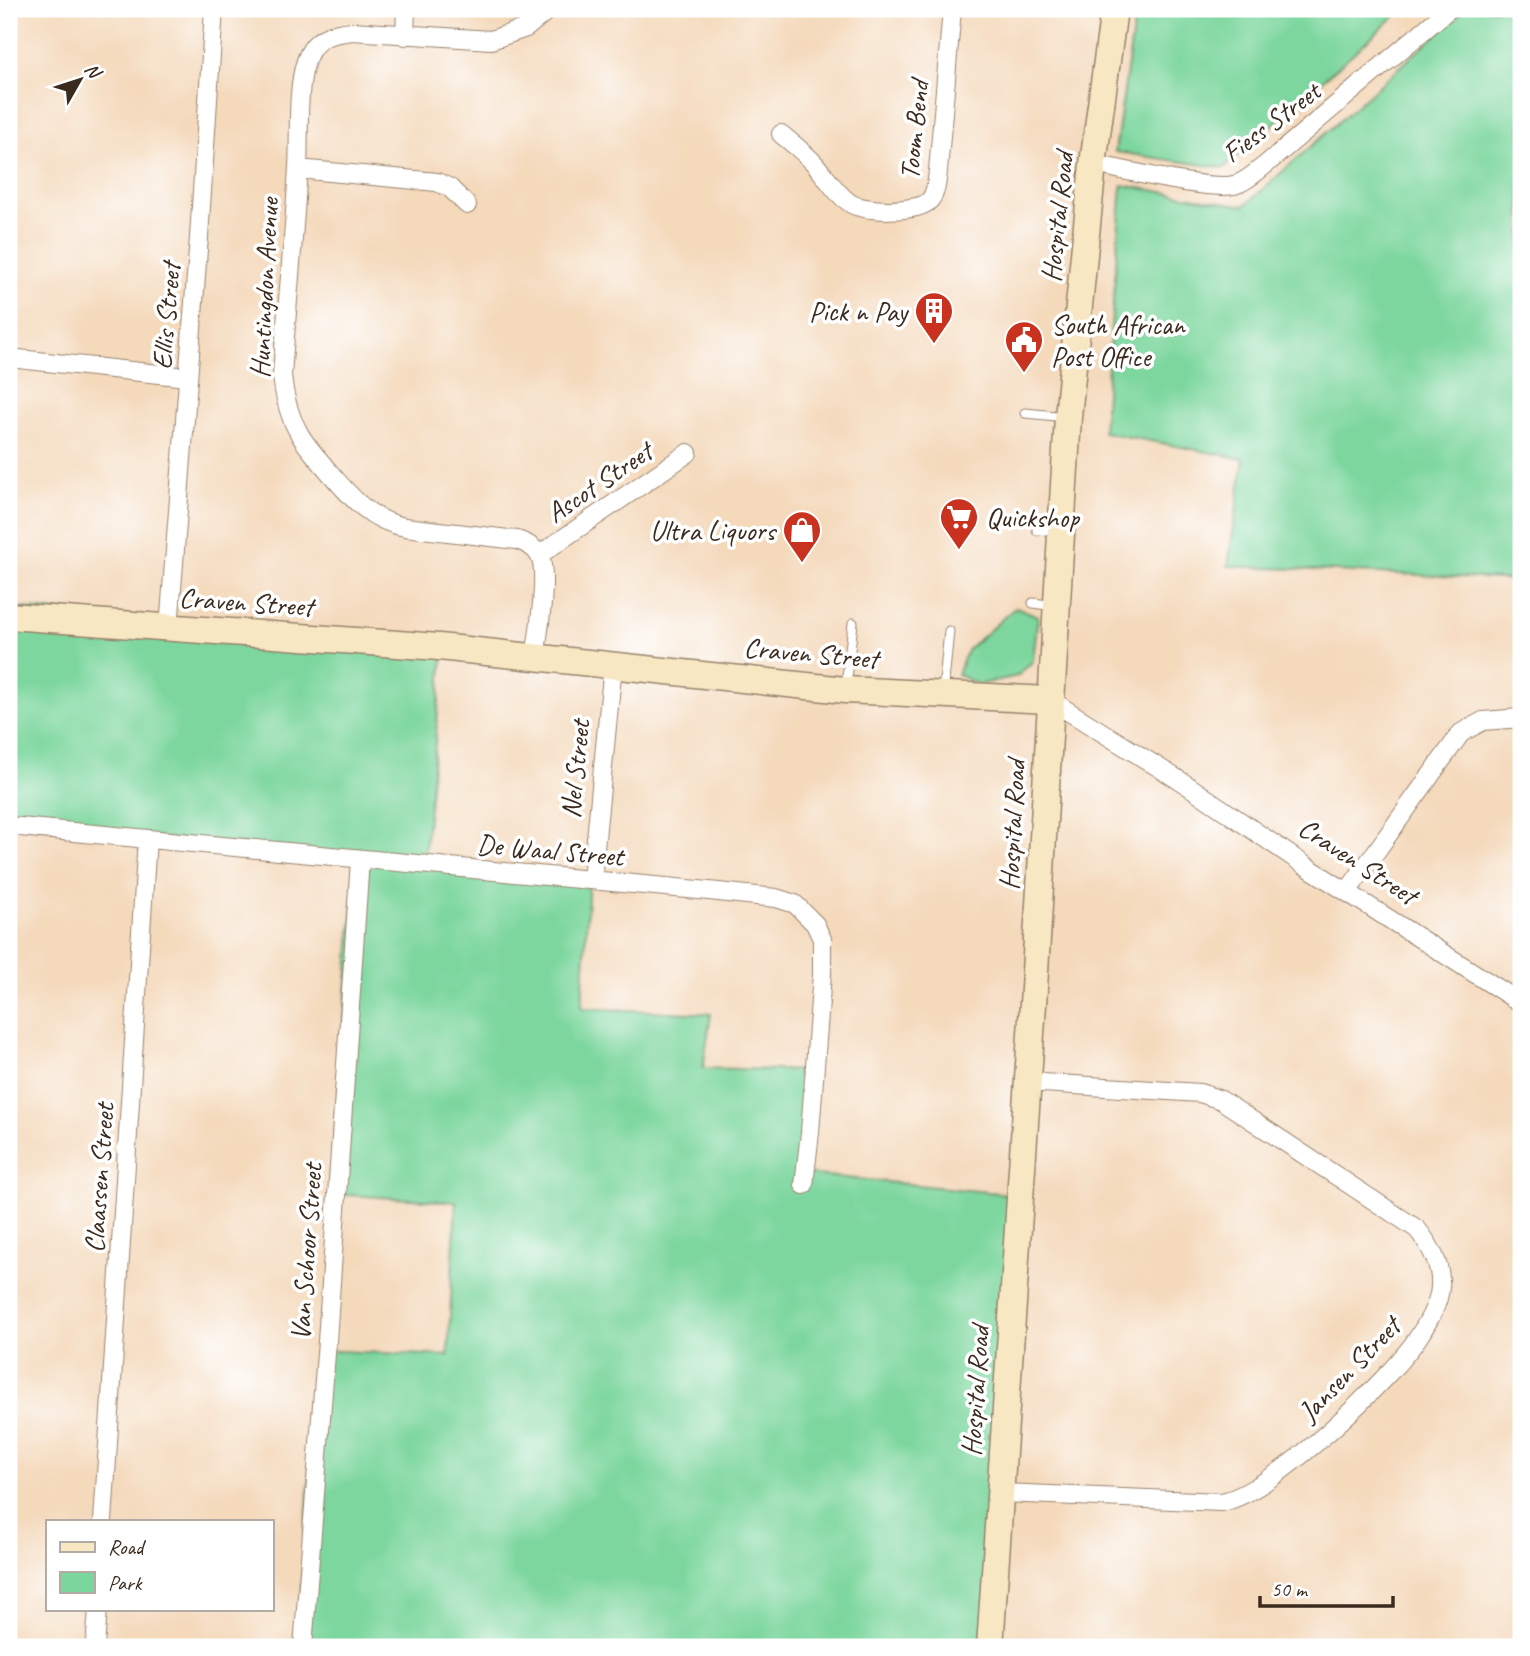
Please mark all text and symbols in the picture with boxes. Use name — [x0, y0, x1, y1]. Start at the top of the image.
north arrow — [46, 46, 116, 116]
text: N — [79, 58, 107, 85]
street label: Fiess Street — [1215, 72, 1329, 170]
street label: Toom Bend — [891, 75, 937, 181]
street label: Hospital Road — [1033, 146, 1082, 284]
street label: Huntingdon Avenue — [242, 195, 286, 379]
street label: Ellis Street — [144, 258, 188, 371]
building icon: Pick n Pay — [913, 290, 955, 345]
place label: Pick n Pay — [809, 294, 909, 329]
place label: South African Post Office — [1051, 307, 1186, 374]
public building icon: South African Post Office — [1003, 319, 1045, 374]
street label: Ascot Street — [539, 432, 662, 530]
supermarket icon: Quickshop — [938, 496, 980, 551]
place label: Quickshop — [986, 500, 1080, 535]
shop icon: Ultra Liquors — [781, 509, 823, 564]
place label: Ultra Liquors — [650, 513, 777, 548]
street label: Craven Street — [178, 580, 318, 624]
street label: Craven Street — [743, 630, 883, 677]
street label: Nel Street — [552, 716, 598, 820]
street label: Hospital Road — [991, 755, 1033, 891]
street label: Craven Street — [1292, 810, 1427, 914]
street label: De Waal Street — [475, 826, 627, 874]
street label: Claassen Street — [76, 1099, 122, 1254]
street label: Van Schoor Street — [282, 1160, 330, 1342]
street label: Jansen Street — [1289, 1307, 1410, 1430]
street label: Hospital Road — [953, 1321, 997, 1457]
legend — [46, 1520, 273, 1610]
text: Road — [108, 1534, 147, 1560]
scale bar — [1260, 1565, 1394, 1609]
text: Park — [108, 1570, 143, 1596]
text: 50 m — [1271, 1576, 1309, 1602]

